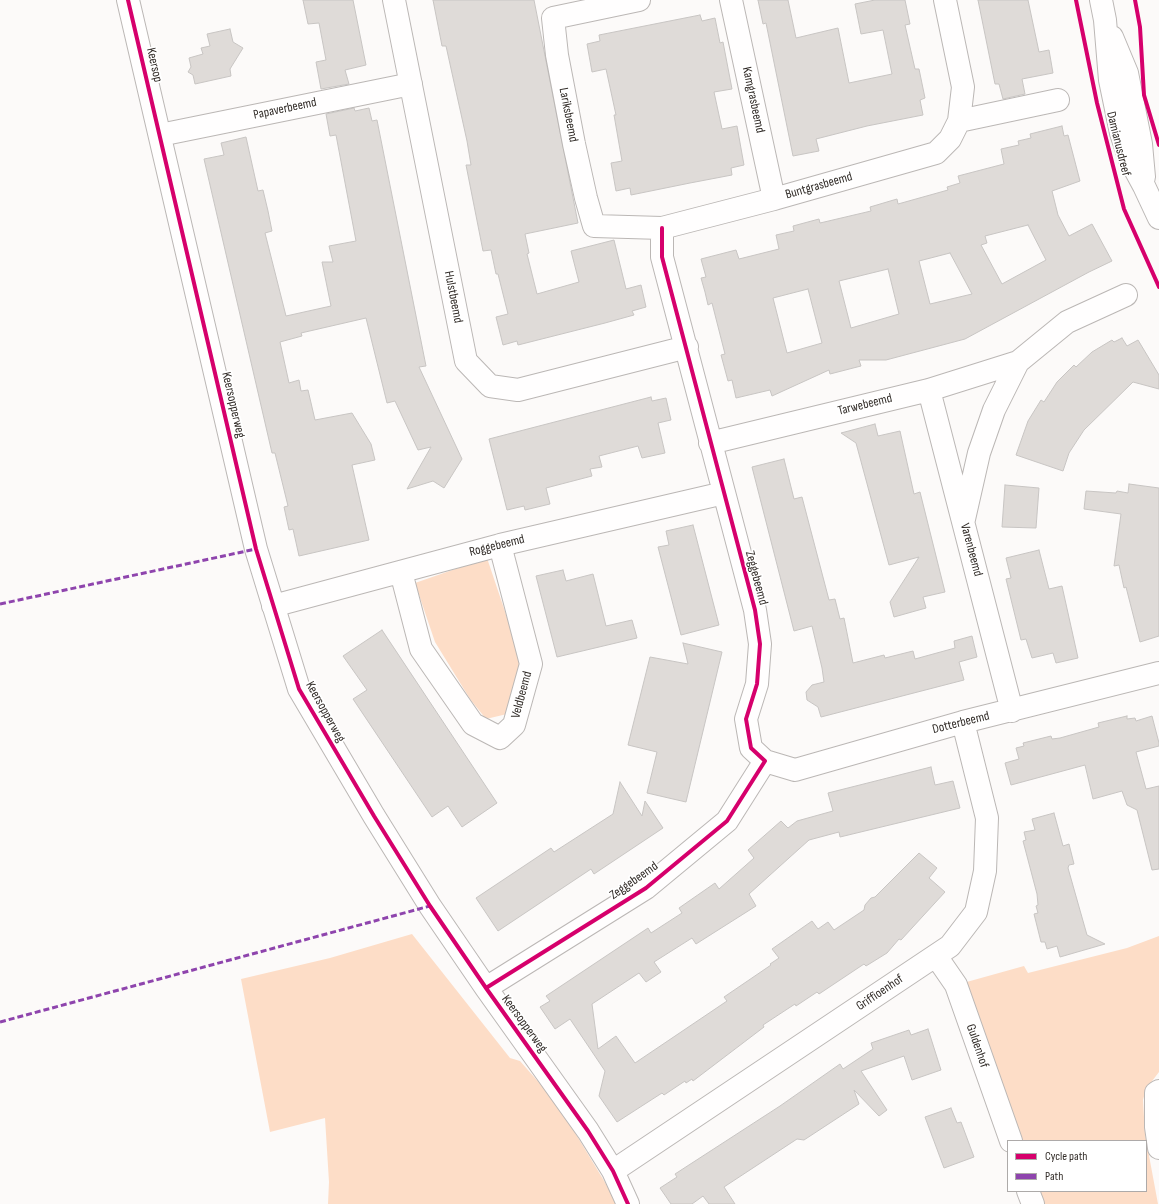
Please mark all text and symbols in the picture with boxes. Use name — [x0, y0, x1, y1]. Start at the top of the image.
street label: Keersop — [142, 46, 166, 84]
street label: Kamgrasbeemd — [738, 66, 768, 134]
street label: Lariksbeemd — [555, 87, 581, 143]
street label: Papaverbeemd — [252, 95, 318, 123]
street label: Damianusdreef — [1102, 110, 1134, 178]
street label: Buntgrasbeemd — [784, 169, 854, 203]
street label: Hulstbeemd — [440, 270, 466, 324]
street label: Keersopperweg — [218, 370, 248, 440]
street label: Tarwebeemd — [836, 391, 894, 419]
street label: Varenbeemd — [956, 522, 986, 578]
street label: Roggebeemd — [468, 532, 526, 560]
street label: Zeggebeemd — [741, 549, 771, 607]
street label: Veldbeemd — [508, 670, 536, 720]
street label: Keersopperweg — [302, 679, 348, 745]
street label: Dotterbeemd — [931, 708, 991, 738]
street label: Zeggebeemd — [607, 859, 661, 903]
street label: Griffioenhof — [854, 972, 906, 1014]
street label: Keersopperweg — [498, 992, 550, 1056]
street label: Guldenhof — [962, 1022, 992, 1070]
legend — [1007, 1140, 1147, 1192]
text: Cycle path — [1045, 1149, 1087, 1164]
text: Path — [1045, 1169, 1063, 1184]

